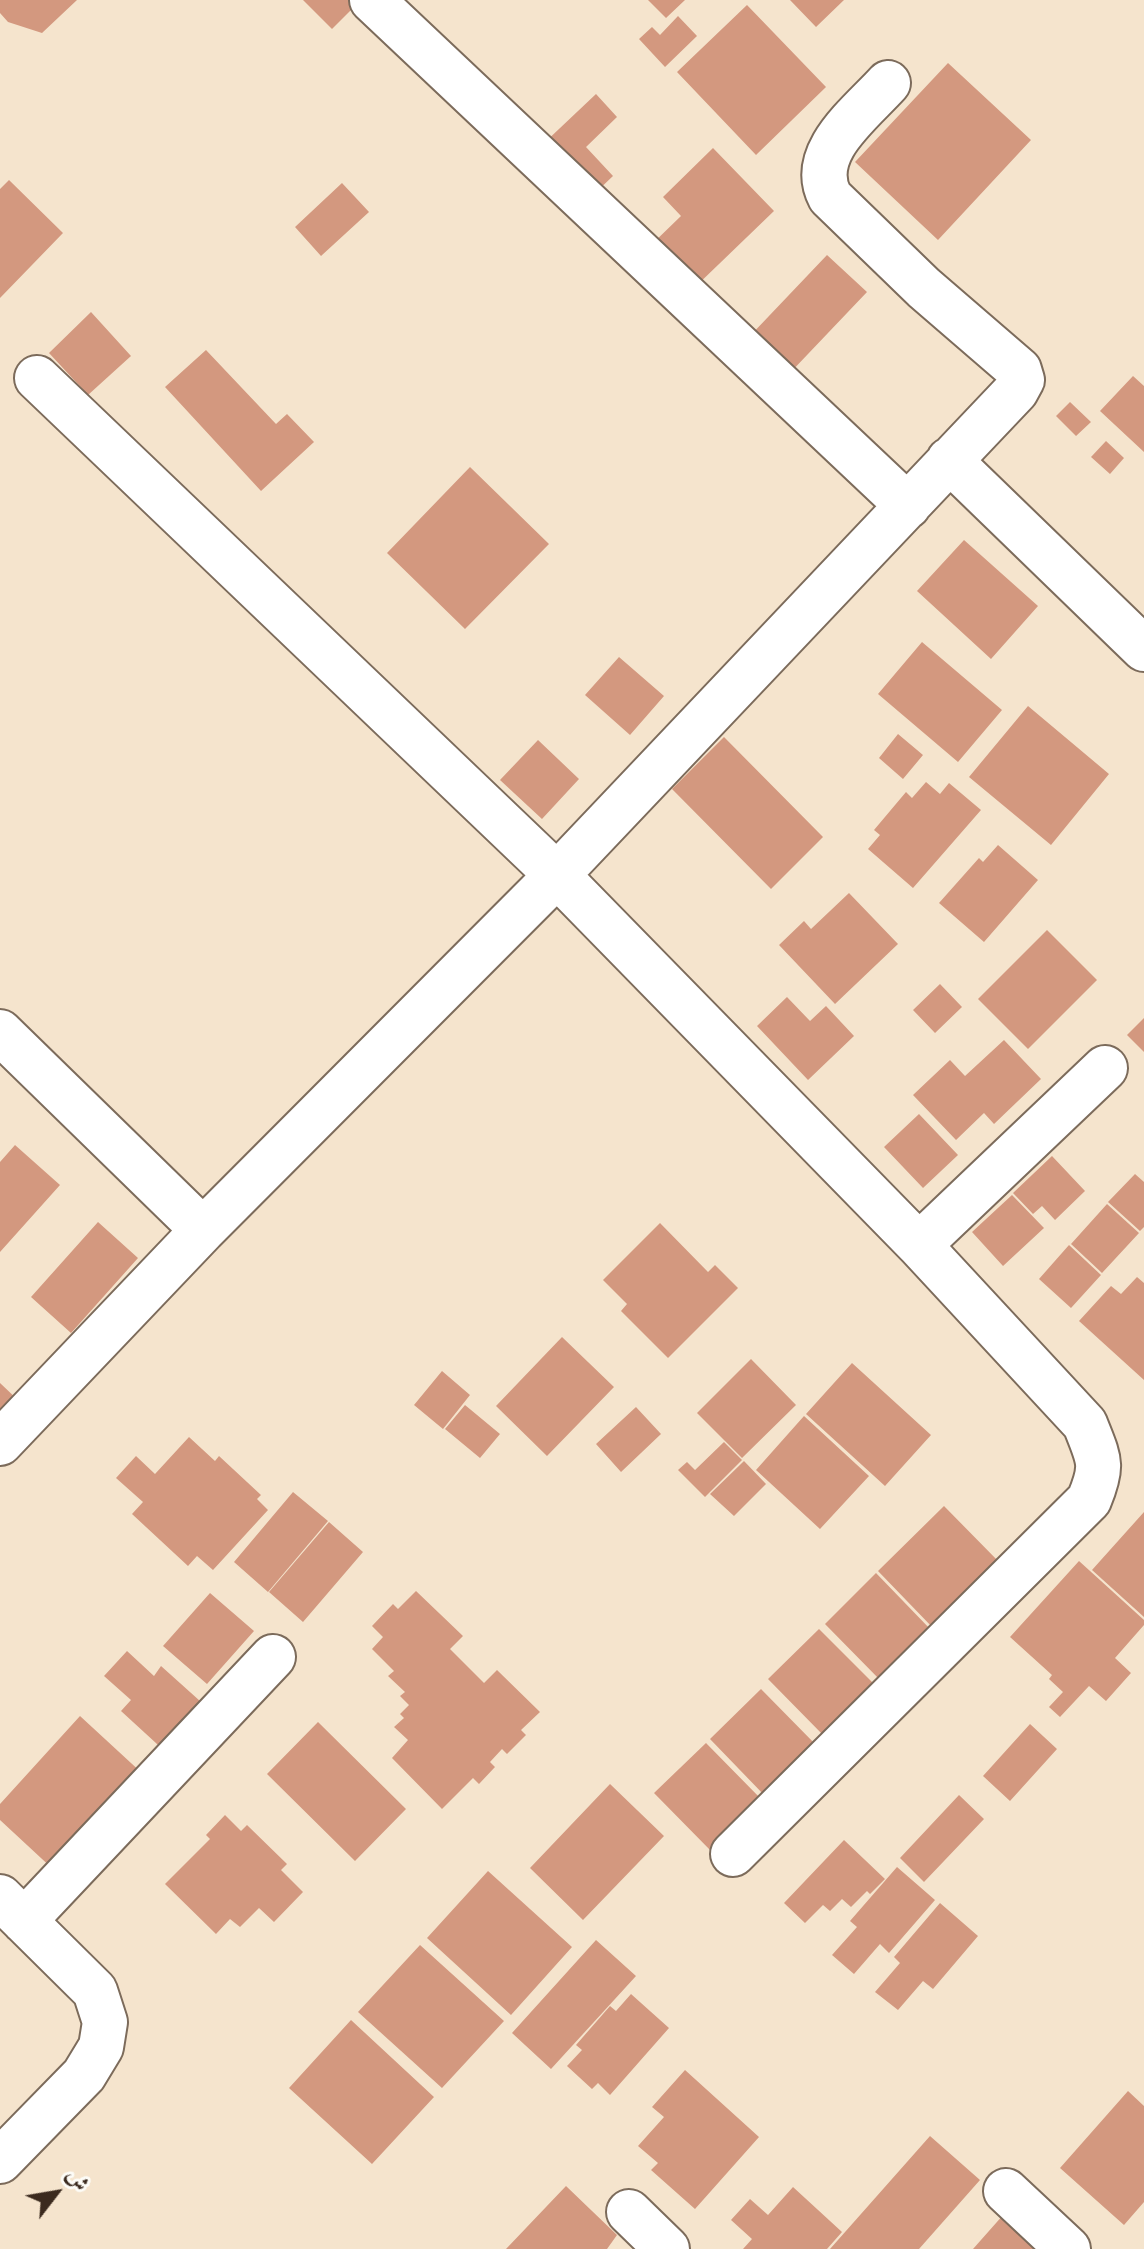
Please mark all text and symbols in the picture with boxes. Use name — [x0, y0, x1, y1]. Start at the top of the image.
north arrow — [16, 2153, 96, 2233]
text: ش — [60, 2164, 94, 2197]

